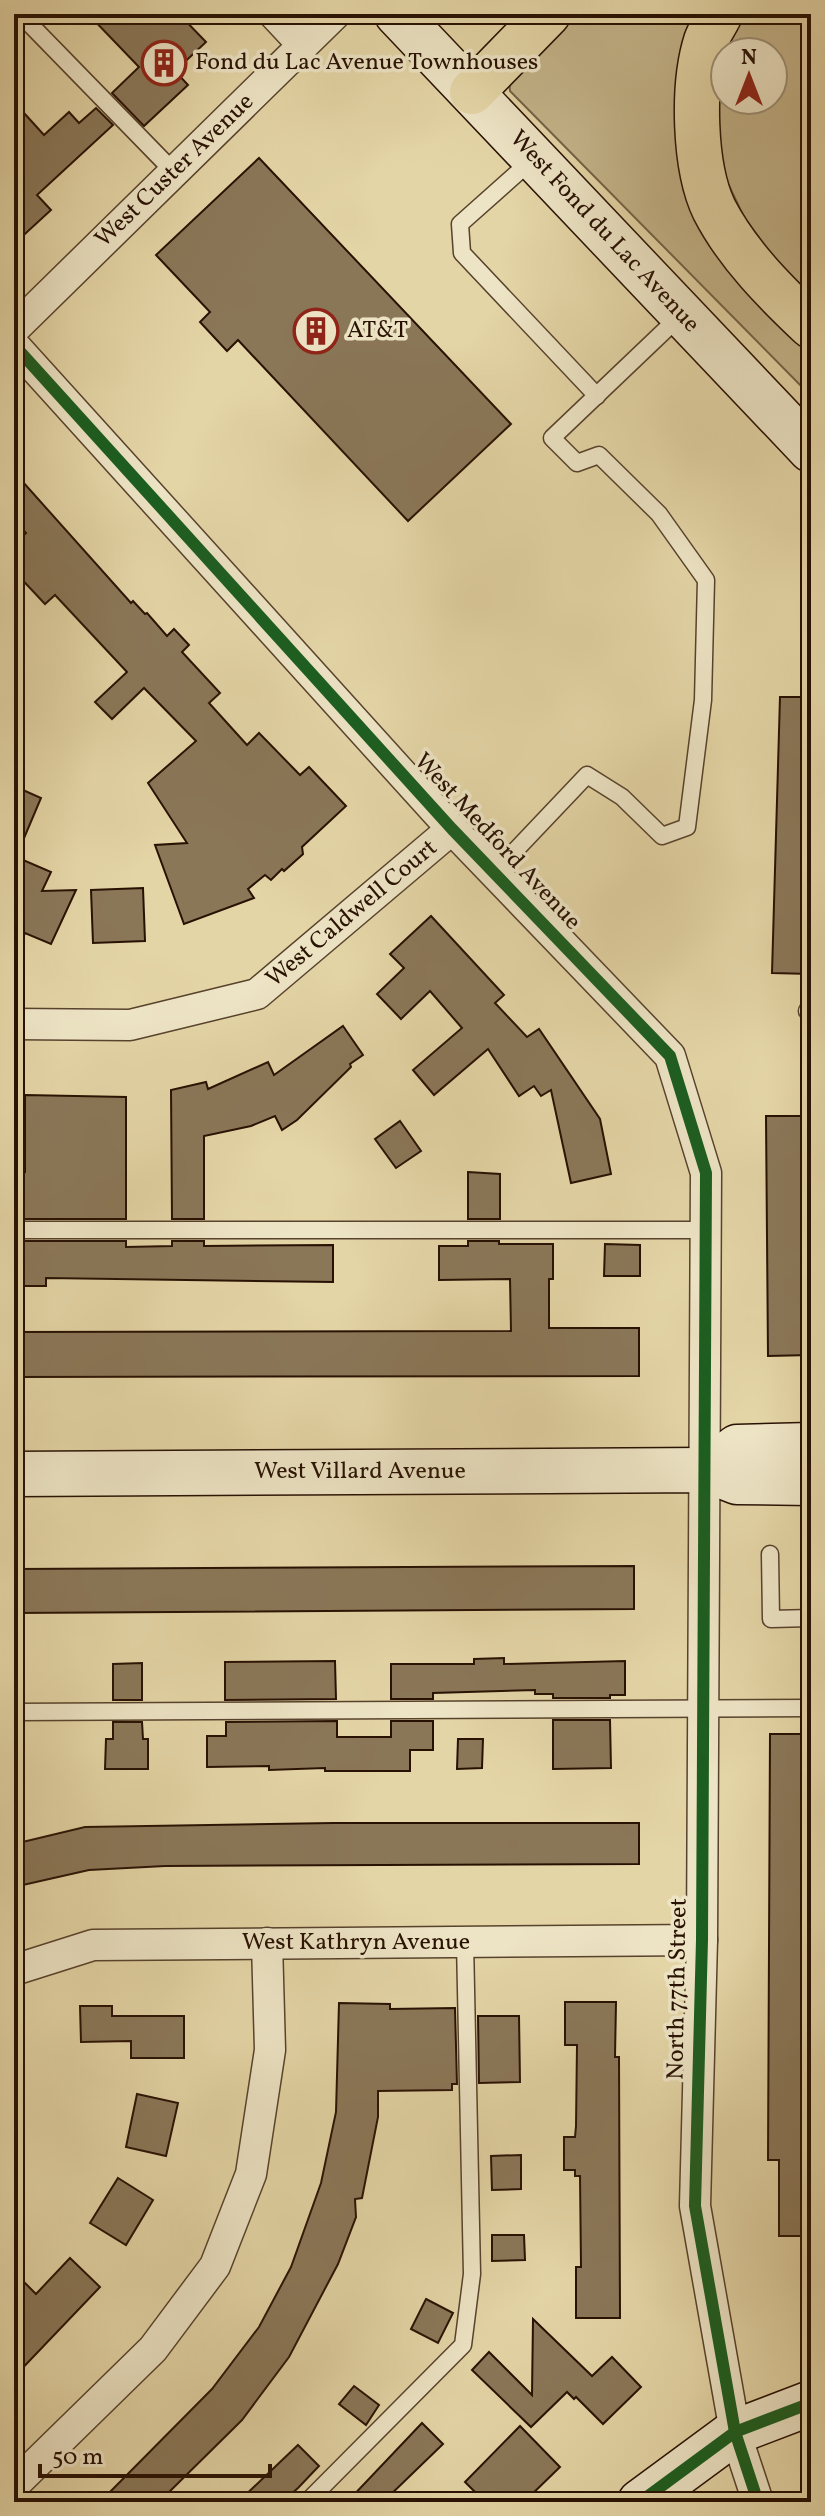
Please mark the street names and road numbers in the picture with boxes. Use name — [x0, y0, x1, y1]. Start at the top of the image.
street label: West Custer Avenue — [88, 86, 262, 256]
street label: West Fond du Lac Avenue — [501, 123, 707, 341]
street label: West Medford Avenue — [406, 746, 588, 938]
street label: West Caldwell Court — [259, 832, 445, 996]
street label: West Villard Avenue — [254, 1455, 466, 1489]
street label: North 77th Street — [659, 1898, 697, 2080]
street label: West Kathryn Avenue — [242, 1926, 470, 1960]

